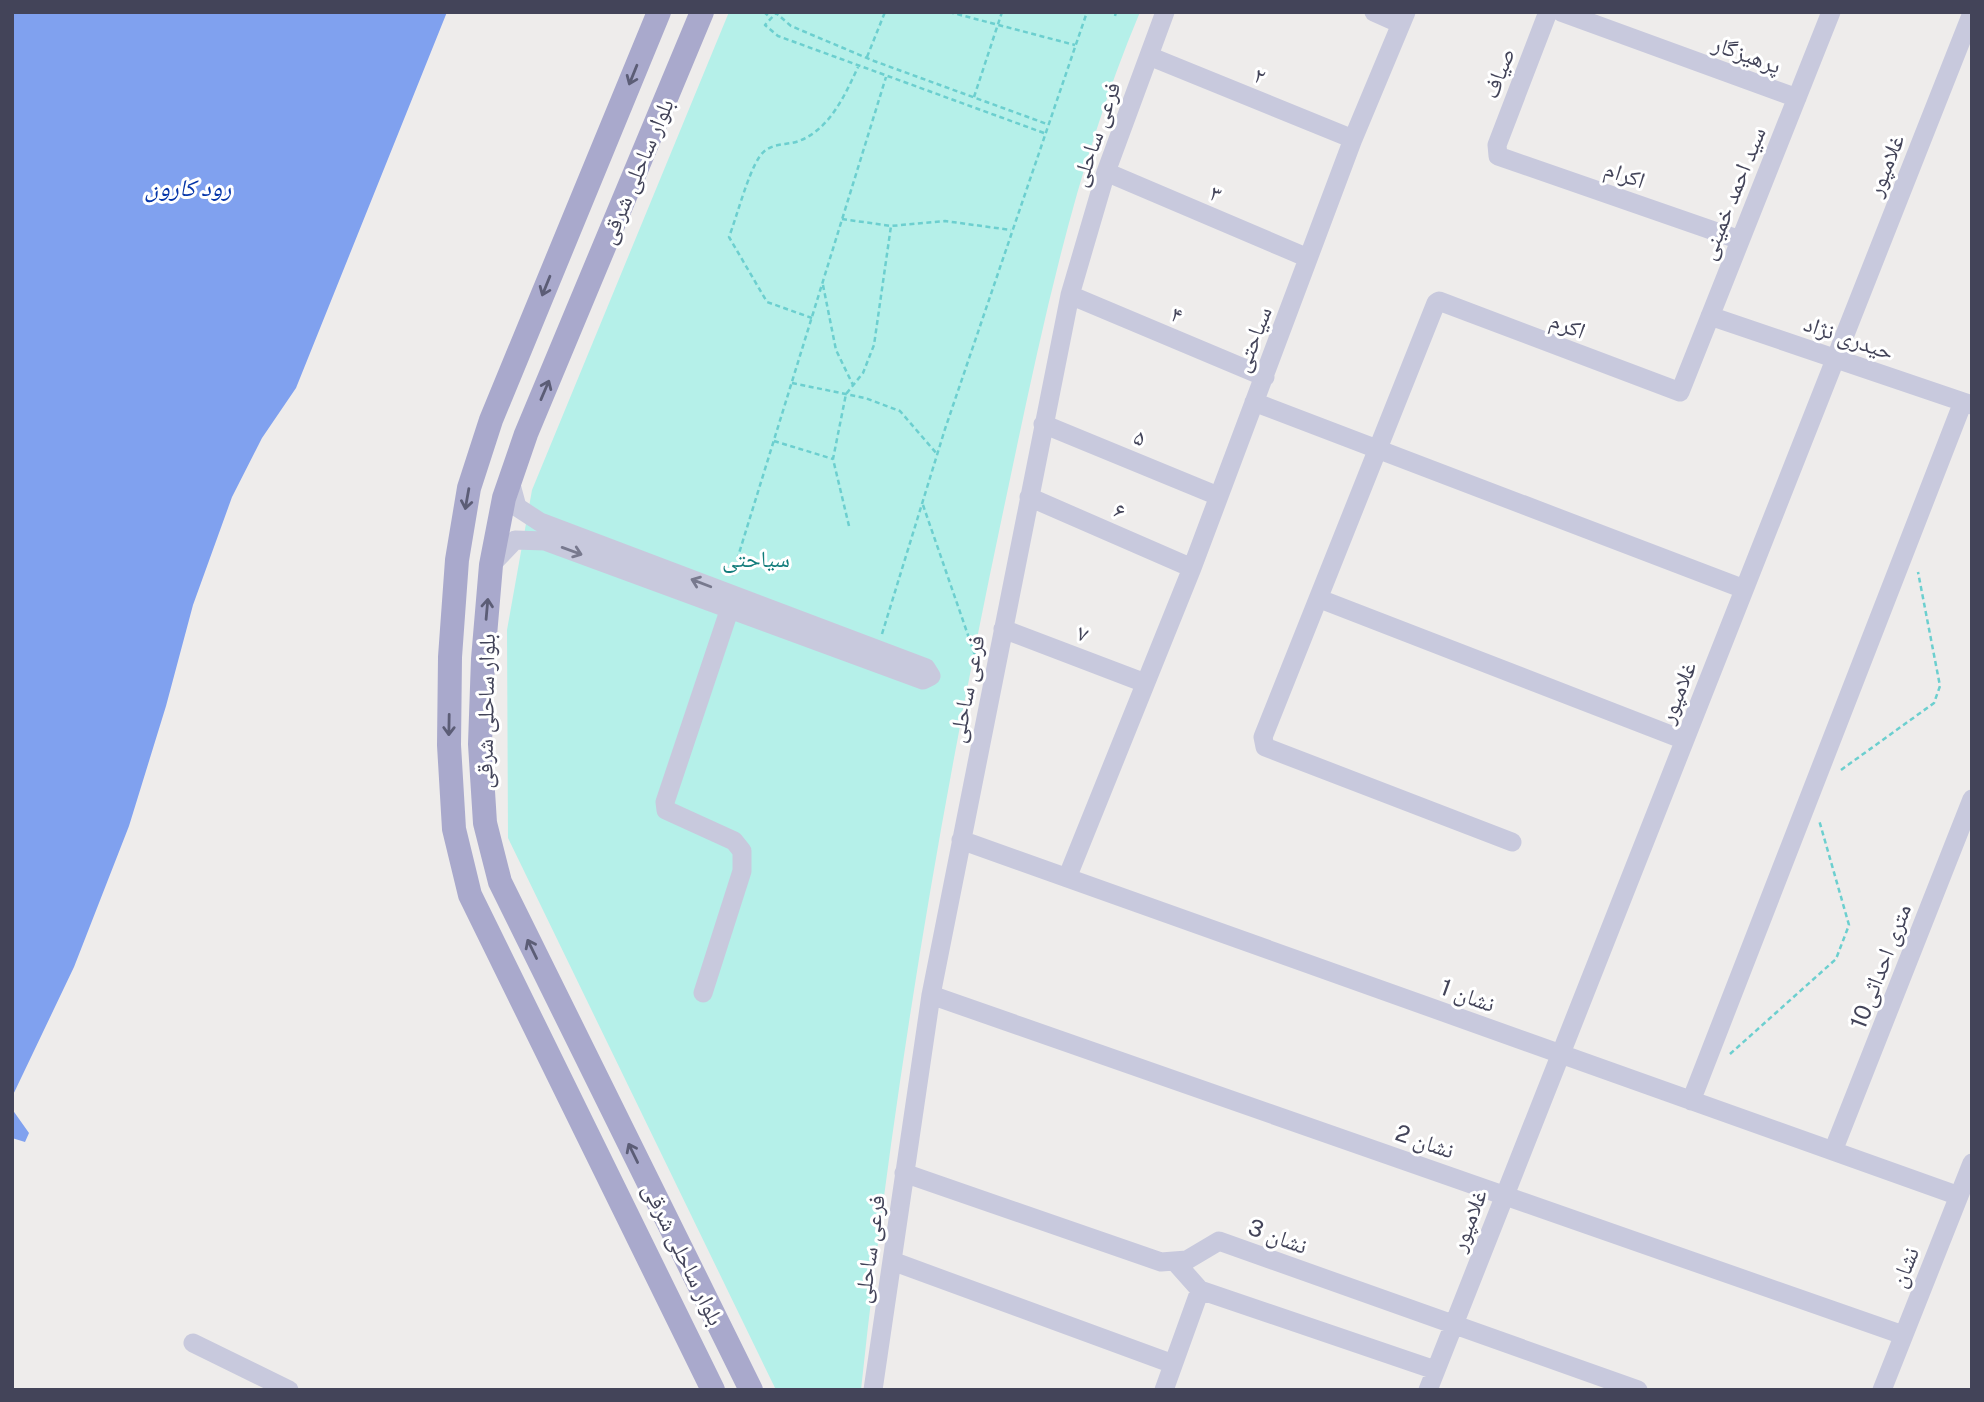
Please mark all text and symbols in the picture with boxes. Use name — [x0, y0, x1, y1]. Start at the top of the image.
street label: پرهیزگار — [1708, 29, 1785, 80]
street label: صیاف — [1476, 44, 1520, 102]
street label: ۲ — [1250, 61, 1270, 89]
one-way arrow — [626, 64, 639, 86]
street label: فرعی ساحلی — [1064, 78, 1126, 190]
street label: بلوار ساحلی شرقی — [593, 94, 680, 248]
street label: سید احمد خمینی — [1693, 123, 1772, 264]
street label: غلامپور — [1860, 130, 1911, 201]
street label: اکرام — [1600, 155, 1649, 196]
water label: رود کارون — [145, 173, 231, 203]
street label: ۳ — [1206, 179, 1226, 207]
one-way arrow — [539, 274, 552, 296]
street label: ۴ — [1167, 300, 1187, 328]
street label: سیاحتی — [1227, 302, 1278, 376]
street label: اکرم — [1545, 306, 1589, 347]
street label: حیدری نژاد — [1800, 309, 1897, 366]
one-way arrow — [539, 380, 552, 401]
street label: ۵ — [1130, 423, 1150, 451]
one-way arrow — [460, 487, 473, 509]
street label: ۶ — [1110, 496, 1130, 524]
park label: سیاحتی — [722, 545, 790, 573]
one-way arrow — [560, 546, 582, 558]
one-way arrow — [691, 575, 713, 588]
one-way arrow — [481, 598, 494, 621]
street label: ۷ — [1073, 619, 1093, 647]
street label: بلوار ساحلی شرقی — [470, 633, 501, 789]
street label: فرعی ساحلی — [942, 633, 991, 745]
street label: غلامپور — [1652, 657, 1703, 728]
one-way arrow — [442, 713, 456, 736]
street label: 10متری احداثی — [1844, 900, 1917, 1033]
one-way arrow — [525, 939, 538, 960]
street label: نشان 1 — [1437, 973, 1499, 1018]
street label: نشان 2 — [1392, 1118, 1458, 1165]
one-way arrow — [626, 1143, 640, 1164]
street label: بلوار ساحلی شرقی — [637, 1178, 730, 1330]
street label: غلامپور — [1444, 1185, 1493, 1256]
street label: فرعی ساحلی — [848, 1193, 891, 1305]
street label: نشان 3 — [1244, 1213, 1311, 1260]
street label: نشان — [1884, 1243, 1925, 1291]

